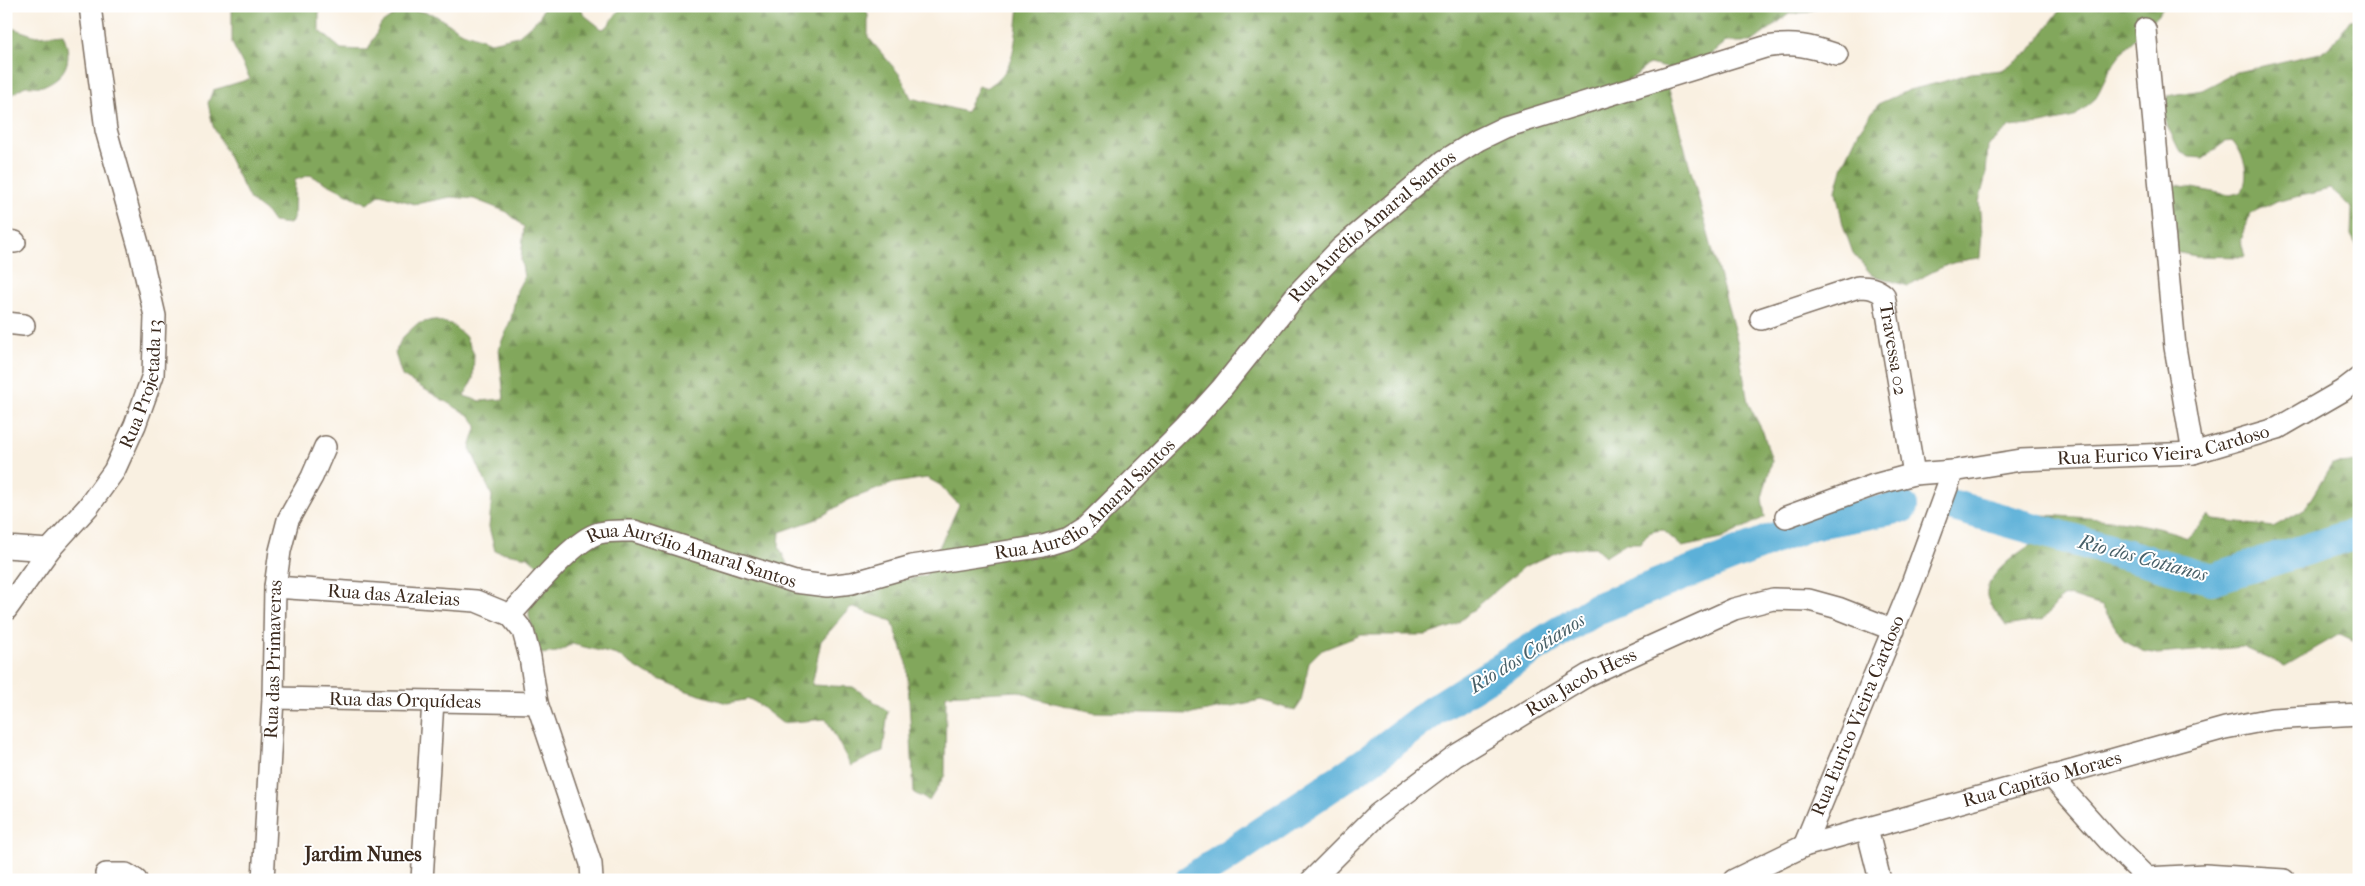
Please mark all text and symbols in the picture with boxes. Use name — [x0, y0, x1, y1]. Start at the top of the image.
street label: Rua Aurélio Amaral Santos — [1284, 145, 1460, 307]
street label: Travessa 02 — [1874, 301, 1912, 397]
street label: Rua Projetada 13 — [115, 319, 166, 452]
street label: Rua Eurico Vieira Cardoso — [2057, 420, 2272, 470]
street label: Rua Aurélio Amaral Santos — [993, 434, 1180, 564]
street label: Rua Aurélio Amaral Santos — [583, 520, 799, 593]
water label: Rio dos Cotianos — [2074, 529, 2211, 586]
street label: Rua das Primaveras — [260, 578, 287, 739]
street label: Rua das Azaleias — [327, 580, 461, 611]
water label: Rio dos Cotianos — [1463, 608, 1590, 699]
street label: Rua Eurico Vieira Cardoso — [1807, 612, 1909, 819]
street label: Rua Jacob Hess — [1522, 644, 1640, 721]
street label: Rua das Orquídeas — [329, 688, 481, 713]
street label: Rua Capitão Moraes — [1960, 747, 2124, 812]
district label: Jardim Nunes — [302, 843, 422, 866]

